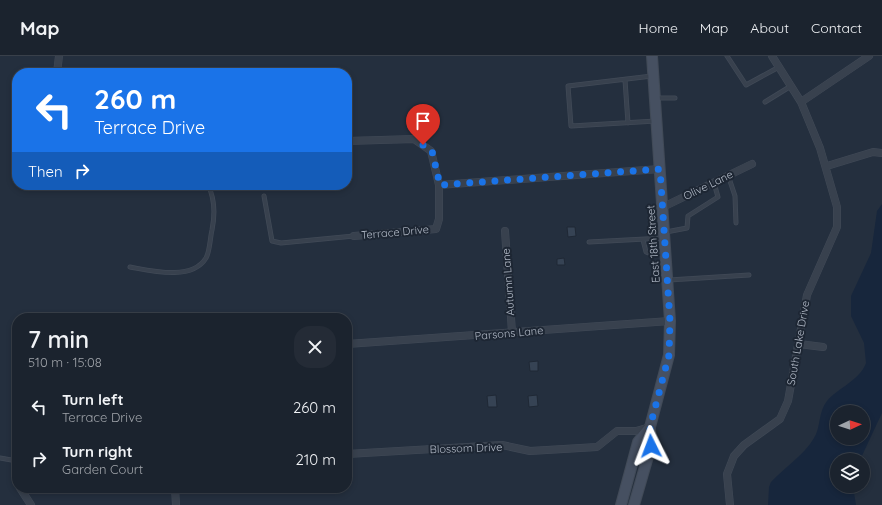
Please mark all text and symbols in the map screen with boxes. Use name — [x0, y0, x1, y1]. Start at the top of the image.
text: Map — [20, 16, 59, 40]
text: Home — [639, 19, 678, 37]
text: Map — [700, 19, 728, 37]
text: About — [750, 19, 789, 37]
text: Contact — [811, 19, 862, 37]
text: 260 m — [94, 81, 176, 116]
icon: left — [28, 84, 80, 136]
pin — [406, 104, 440, 145]
icon: arrive — [412, 110, 434, 132]
text: Terrace Drive — [94, 116, 205, 139]
icon: right — [71, 160, 93, 182]
text: Then — [28, 162, 63, 181]
street label: Olive Lane — [681, 167, 735, 203]
street label: East 18th Street — [643, 204, 663, 283]
street label: Terrace Drive — [361, 222, 429, 242]
street label: Autumn Lane — [499, 248, 517, 316]
street label: South Lake Drive — [784, 299, 812, 387]
street label: Parsons Lane — [474, 323, 544, 343]
text: 7 min — [28, 324, 89, 354]
button: close — [294, 326, 336, 368]
text: 510 m · 15:08 — [28, 354, 102, 370]
text: Turn left — [62, 390, 124, 409]
icon: left — [28, 396, 50, 418]
text: 260 m — [293, 398, 336, 417]
north arrow — [830, 405, 870, 445]
map controls — [830, 405, 870, 493]
text: Terrace Drive — [62, 409, 142, 425]
position arrow — [630, 425, 672, 467]
street label: Blossom Drive — [429, 440, 503, 456]
text: Turn right — [62, 442, 133, 461]
icon: right — [28, 448, 50, 470]
text: 210 m — [295, 450, 336, 469]
button: layers — [830, 453, 870, 493]
text: Garden Court — [62, 461, 143, 477]

